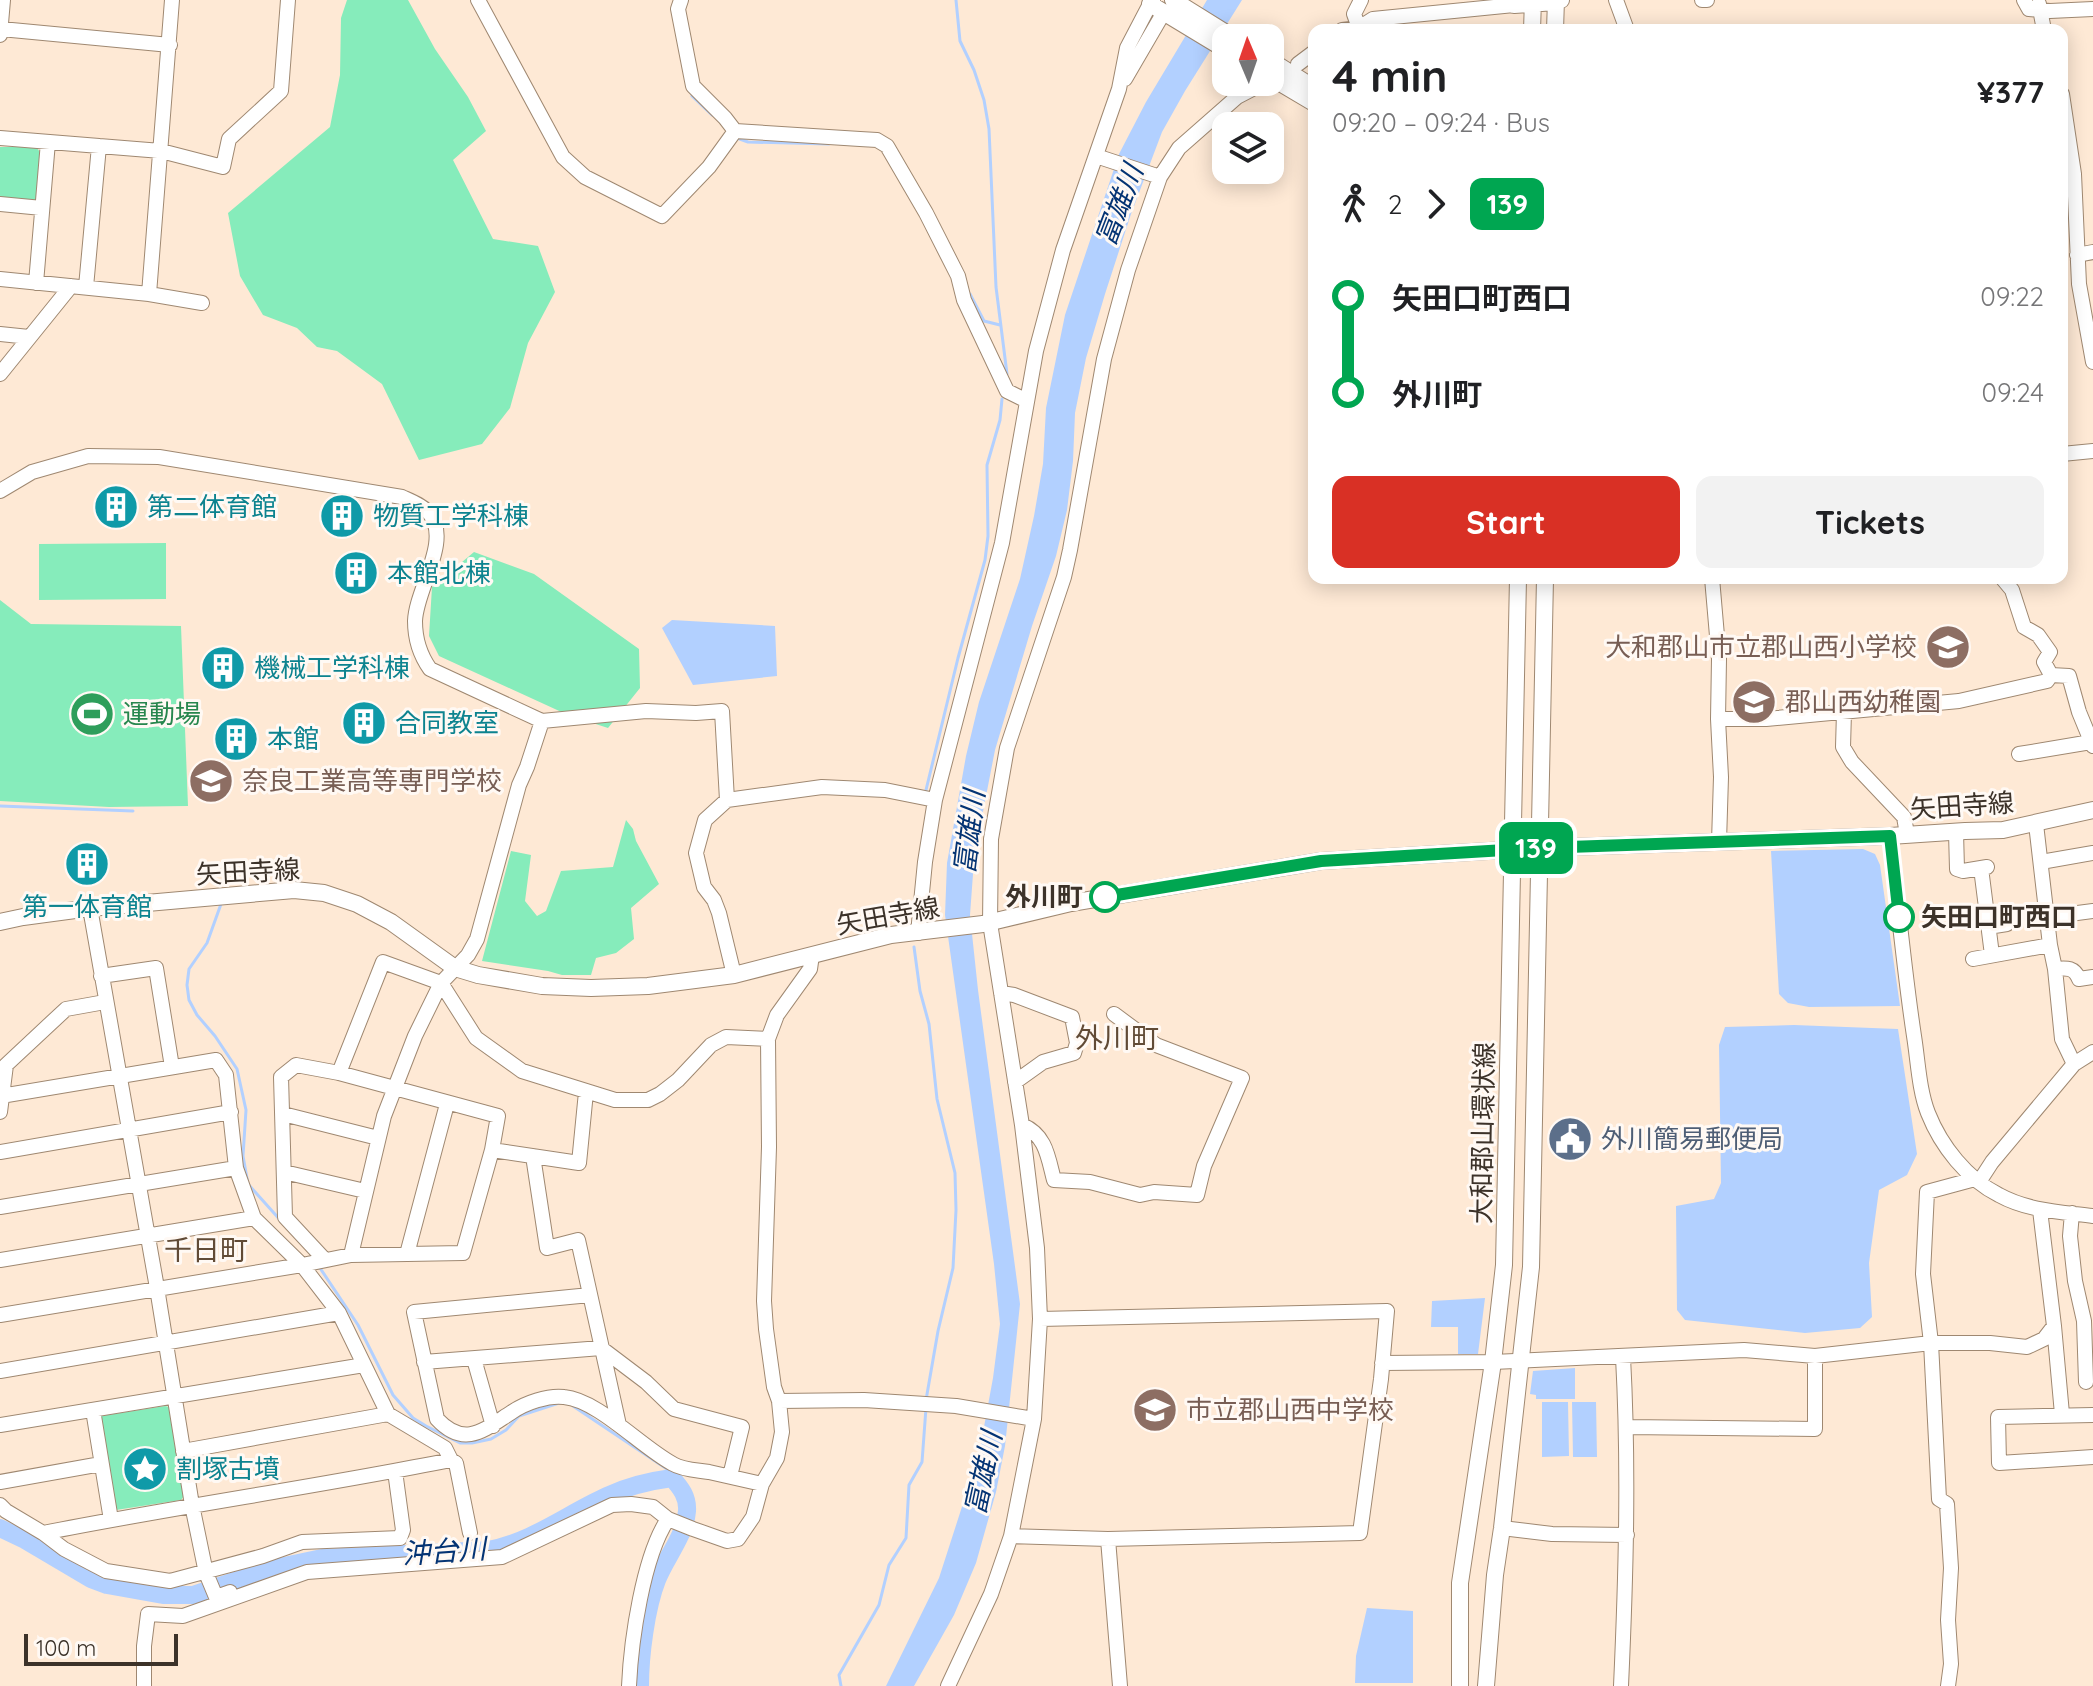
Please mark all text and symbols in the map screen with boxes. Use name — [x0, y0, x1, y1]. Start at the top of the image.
north arrow — [1212, 24, 1284, 96]
map controls — [1212, 24, 1284, 184]
text: 4 min — [1332, 48, 1447, 103]
text: ¥377 — [1977, 73, 2044, 111]
text: 09:20 – 09:24 · Bus — [1332, 106, 1550, 139]
button: layers — [1212, 112, 1284, 184]
water label: 富雄川 — [1087, 157, 1151, 250]
icon: walk — [1332, 182, 1376, 226]
icon: forward — [1414, 182, 1458, 226]
text: 139 — [1486, 186, 1528, 221]
text: 2 — [1388, 188, 1402, 221]
text: 矢田口町西口 — [1392, 279, 1572, 317]
text: 09:22 — [1980, 280, 2044, 313]
text: 外川町 — [1392, 375, 1482, 413]
text: 09:24 — [1981, 376, 2044, 409]
button: Start — [1332, 476, 1680, 568]
button: Tickets — [1696, 476, 2044, 568]
building icon: 第二体育館 — [92, 483, 140, 531]
place label: 第二体育館 — [147, 490, 277, 523]
building icon: 物質工学科棟 — [318, 492, 366, 540]
place label: 物質工学科棟 — [373, 499, 529, 532]
building icon: 本館北棟 — [332, 549, 380, 597]
place label: 本館北棟 — [387, 556, 491, 589]
school or university icon: 大和郡山市立郡山西小学校 — [1924, 623, 1972, 671]
place label: 大和郡山市立郡山西小学校 — [1605, 630, 1917, 663]
building icon: 機械工学科棟 — [199, 644, 247, 692]
place label: 機械工学科棟 — [254, 651, 410, 684]
school or university icon: 郡山西幼稚園 — [1730, 678, 1778, 726]
place label: 郡山西幼稚園 — [1785, 685, 1941, 718]
sports icon: 運動場 — [68, 690, 116, 738]
place label: 運動場 — [123, 697, 201, 730]
building icon: 合同教室 — [340, 699, 388, 747]
place label: 合同教室 — [395, 706, 499, 739]
building icon: 本館 — [212, 715, 260, 763]
place label: 本館 — [267, 722, 319, 755]
school or university icon: 奈良工業高等専門学校 — [187, 757, 235, 805]
place label: 奈良工業高等専門学校 — [242, 764, 502, 797]
water label: 富雄川 — [946, 785, 991, 876]
street label: 矢田寺線 — [1909, 785, 2015, 826]
line badge: 139 — [1490, 822, 1582, 874]
text: 139 — [1515, 830, 1557, 865]
building icon: 第一体育館 — [63, 840, 111, 888]
street label: 矢田寺線 — [195, 852, 301, 891]
place label: 外川町 — [1005, 880, 1083, 913]
marker: 外川町 — [1090, 882, 1120, 912]
place label: 第一体育館 — [22, 890, 152, 923]
street label: 矢田寺線 — [834, 890, 942, 941]
place label: 矢田口町西口 — [1921, 900, 2077, 933]
marker: 矢田口町西口 — [1884, 902, 1914, 932]
district label: 外川町 — [1075, 1020, 1159, 1055]
street label: 大和郡山環状線 — [1464, 1042, 1501, 1224]
public building icon: 外川簡易郵便局 — [1546, 1115, 1594, 1163]
place label: 外川簡易郵便局 — [1601, 1122, 1783, 1155]
district label: 千日町 — [164, 1232, 248, 1267]
school or university icon: 市立郡山西中学校 — [1131, 1386, 1179, 1434]
place label: 市立郡山西中学校 — [1186, 1393, 1394, 1426]
water label: 富雄川 — [957, 1425, 1009, 1518]
place icon: 割塚古墳 — [121, 1445, 169, 1493]
place label: 割塚古墳 — [176, 1452, 280, 1485]
water label: 沖台川 — [401, 1530, 490, 1571]
scale bar — [24, 1630, 178, 1666]
text: 100 m — [36, 1634, 96, 1662]

